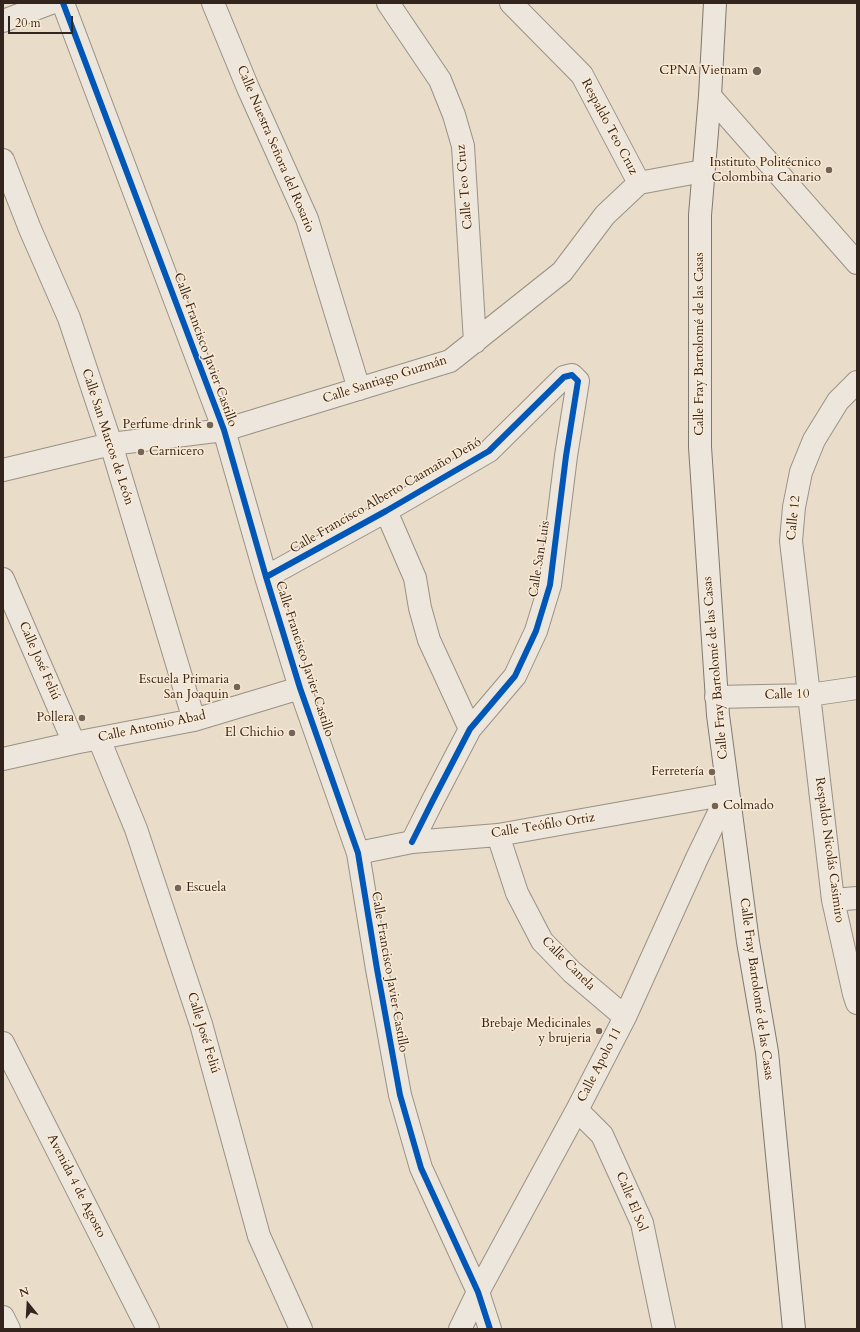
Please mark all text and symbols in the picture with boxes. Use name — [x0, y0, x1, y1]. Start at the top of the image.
scale bar — [10, 8, 75, 34]
text: 20 m — [15, 15, 41, 31]
street label: Calle Nuestra Señora del Rosario — [233, 63, 317, 235]
place label: CPNA Vietnam — [659, 63, 748, 79]
marker: CPNA Vietnam — [751, 65, 763, 77]
street label: Respaldo Teo Cruz — [577, 76, 641, 178]
street label: Calle Teo Cruz — [454, 144, 476, 230]
place label: Instituto Politécnico Colombina Canario — [710, 155, 821, 186]
marker: Instituto Politécnico Colombina Canario — [824, 165, 834, 175]
street label: Calle Fray Bartolomé de las Casas — [692, 252, 708, 436]
street label: Calle Francisco Javier Castillo — [170, 271, 240, 429]
street label: Calle Santiago Guzmán — [321, 353, 449, 407]
street label: Calle San Marcos de León — [78, 367, 136, 507]
place label: Perfume drink — [123, 417, 202, 433]
marker: Perfume drink — [205, 420, 215, 430]
street label: Calle Francisco Alberto Caamaño Deñó — [287, 435, 485, 557]
place label: Carnicero — [149, 444, 204, 460]
marker: Carnicero — [136, 447, 146, 457]
street label: Calle 12 — [784, 495, 804, 541]
street label: Calle San Luis — [526, 519, 554, 599]
street label: Calle Fray Bartolomé de las Casas — [700, 576, 732, 760]
street label: Calle Francisco Javier Castillo — [271, 579, 337, 739]
street label: Calle José Feliú — [15, 619, 63, 703]
place label: Escuela Primaria San Joaquin — [139, 672, 229, 703]
marker: Escuela Primaria San Joaquin — [232, 682, 242, 692]
street label: Calle 10 — [764, 686, 810, 704]
street label: Calle Antonio Abad — [97, 708, 207, 746]
place label: Pollera — [36, 710, 74, 726]
marker: Pollera — [77, 713, 87, 723]
place label: El Chichio — [225, 725, 284, 741]
marker: El Chichio — [287, 728, 297, 738]
place label: Ferretería — [651, 764, 704, 780]
marker: Ferretería — [707, 767, 717, 777]
street label: Respaldo Nicolás Casimiro — [811, 776, 847, 924]
place label: Colmado — [723, 798, 774, 814]
marker: Colmado — [710, 801, 720, 811]
street label: Calle Teófilo Ortiz — [490, 810, 596, 842]
place label: Escuela — [186, 880, 226, 896]
marker: Escuela — [173, 883, 183, 893]
street label: Calle Francisco Javier Castillo — [367, 890, 411, 1054]
street label: Calle Fray Bartolomé de las Casas — [735, 897, 777, 1081]
street label: Calle Canela — [538, 934, 598, 994]
street label: Calle José Feliú — [183, 990, 223, 1076]
place label: Brebaje Medicinales y brujeria — [481, 1016, 591, 1047]
street label: Calle Apolo 11 — [574, 1025, 626, 1105]
marker: Brebaje Medicinales y brujeria — [594, 1026, 604, 1036]
street label: Avenida 4 de Agosto — [43, 1132, 109, 1240]
street label: Calle El Sol — [612, 1170, 650, 1234]
north arrow — [8, 1284, 48, 1324]
text: N — [17, 1284, 31, 1301]

